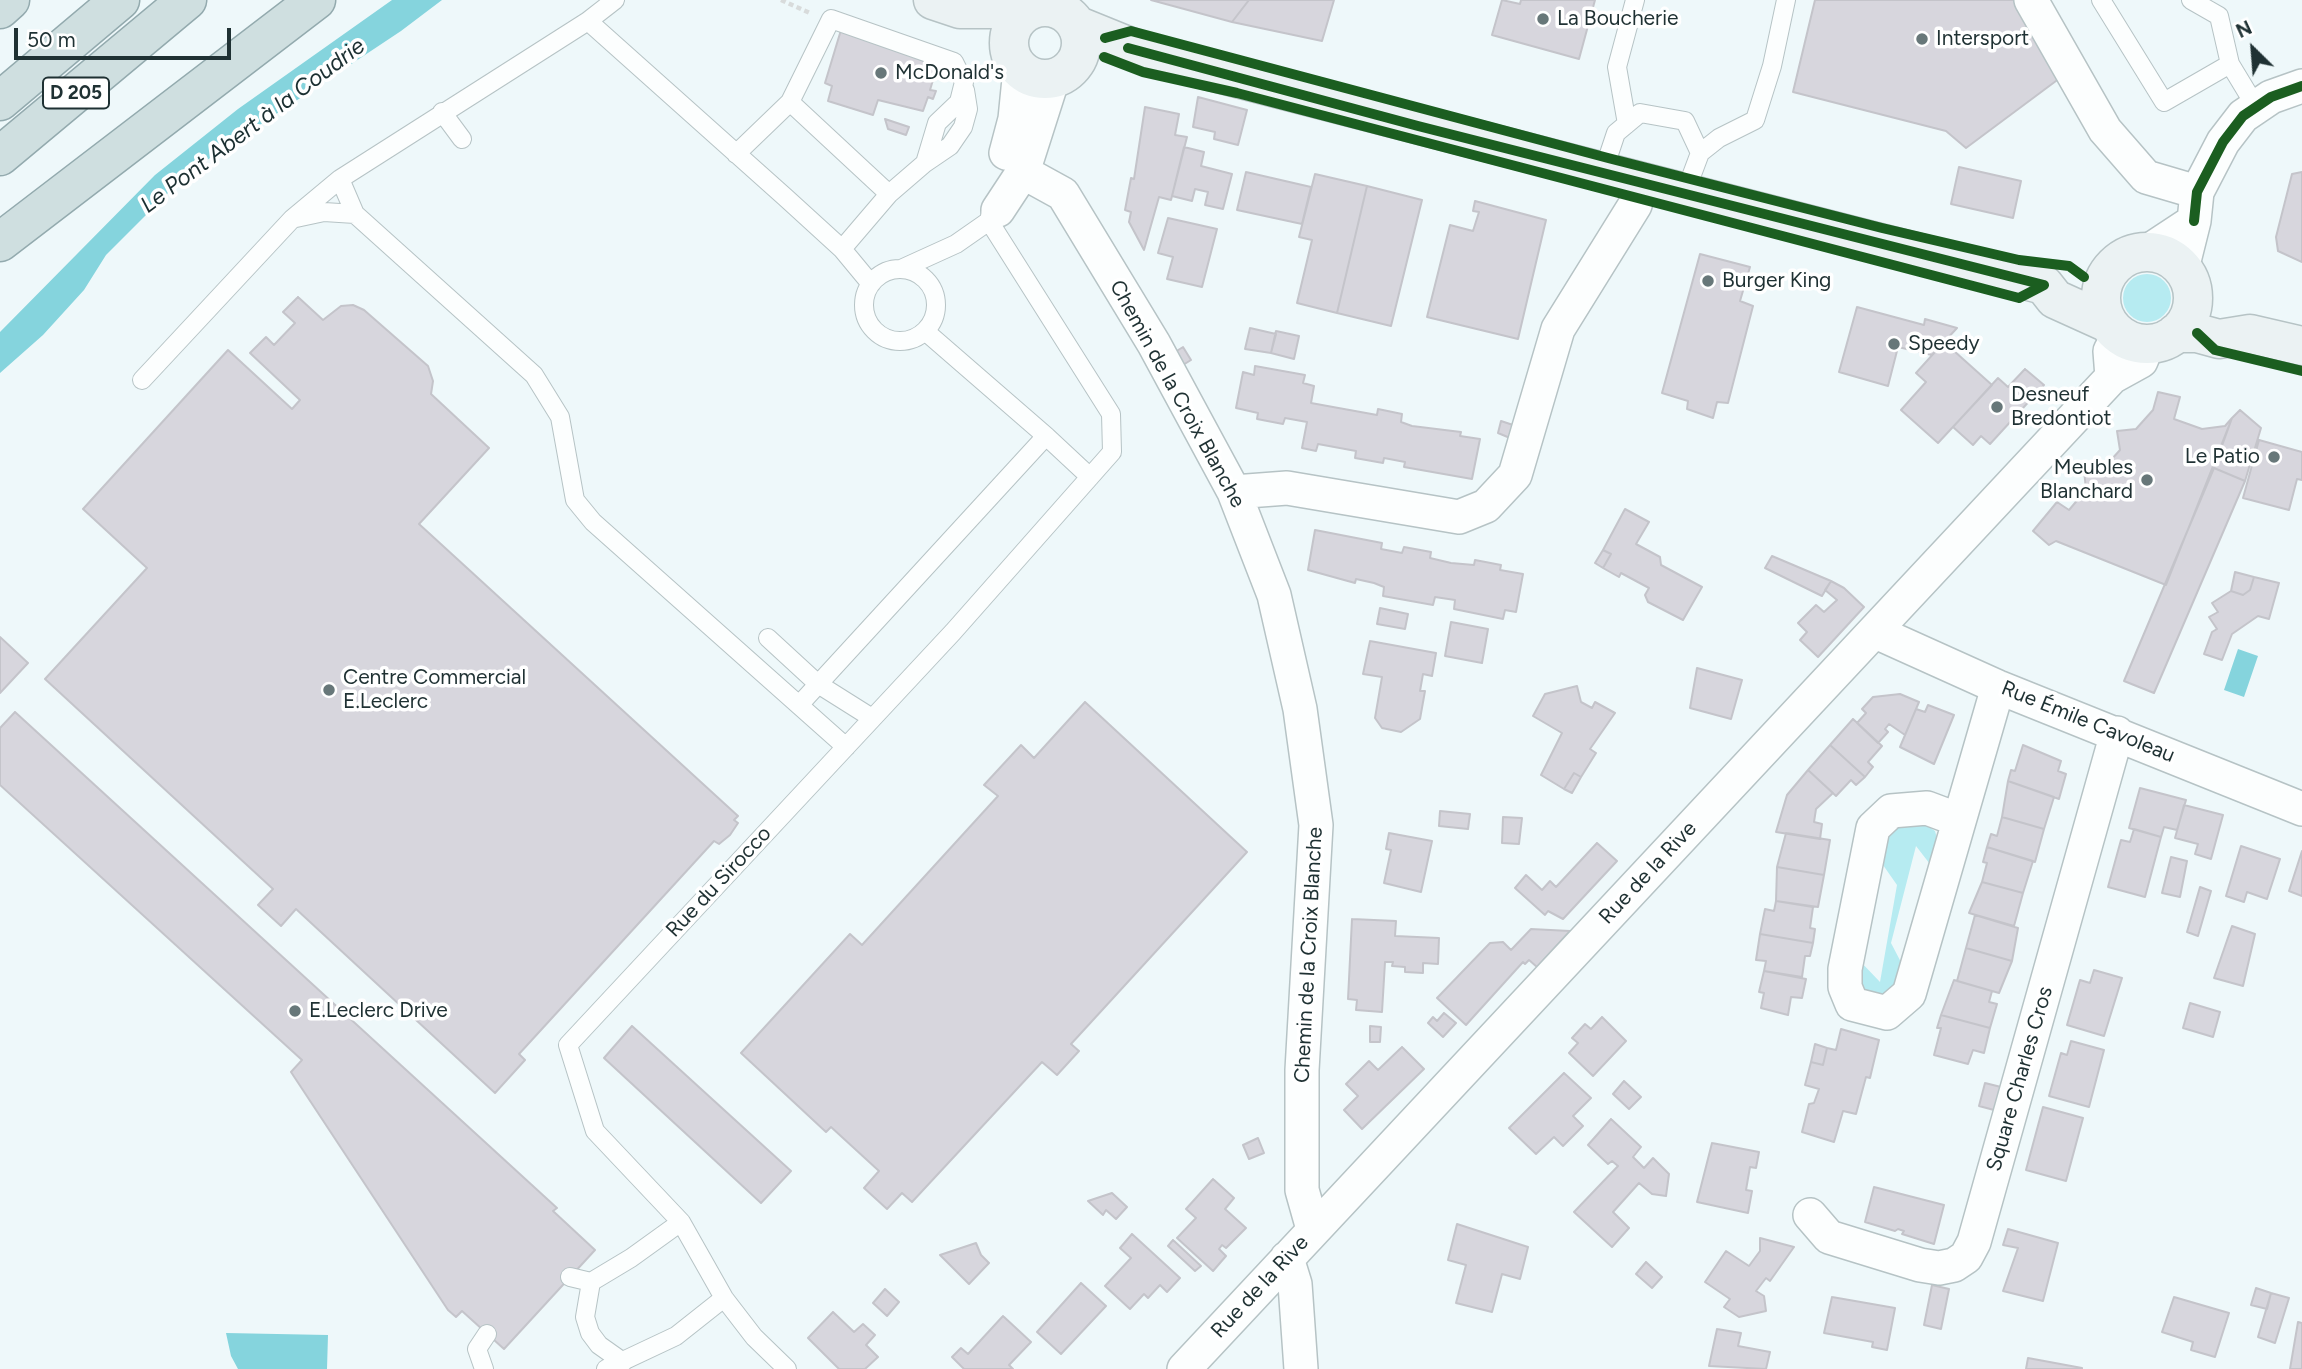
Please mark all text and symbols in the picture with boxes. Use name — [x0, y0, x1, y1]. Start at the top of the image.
place label: La Boucherie — [1557, 6, 1679, 32]
marker: La Boucherie — [1535, 11, 1551, 27]
scale bar — [18, 14, 234, 58]
north arrow — [2218, 14, 2288, 84]
text: N — [2232, 16, 2255, 43]
place label: Intersport — [1936, 26, 2029, 52]
text: 50 m — [27, 27, 76, 52]
marker: Intersport — [1914, 31, 1930, 47]
water label: Le Pont Abert à la Coudrie — [135, 33, 371, 219]
place label: McDonald's — [895, 60, 1004, 86]
marker: McDonald's — [873, 65, 889, 81]
road number: D 205 — [43, 78, 109, 108]
place label: Burger King — [1722, 268, 1831, 294]
marker: Burger King — [1700, 273, 1716, 289]
street label: Chemin de la Croix Blanche — [1104, 276, 1250, 512]
place label: Speedy — [1908, 331, 1980, 357]
marker: Speedy — [1886, 336, 1902, 352]
place label: Desneuf Bredontiot — [2011, 382, 2112, 432]
marker: Desneuf Bredontiot — [1989, 399, 2005, 415]
place label: Le Patio — [2185, 444, 2260, 470]
marker: Le Patio — [2266, 449, 2282, 465]
place label: Meubles Blanchard — [2040, 455, 2133, 505]
marker: Meubles Blanchard — [2139, 472, 2155, 488]
place label: Centre Commercial E.Leclerc — [343, 665, 526, 715]
street label: Rue Émile Cavoleau — [1998, 676, 2178, 768]
marker: Centre Commercial E.Leclerc — [321, 682, 337, 698]
street label: Rue de la Rive — [1594, 816, 1702, 930]
street label: Rue du Sirocco — [661, 821, 777, 943]
street label: Chemin de la Croix Blanche — [1290, 826, 1328, 1084]
street label: Square Charles Cros — [1982, 984, 2058, 1174]
place label: E.Leclerc Drive — [309, 998, 448, 1024]
marker: E.Leclerc Drive — [287, 1003, 303, 1019]
street label: Rue de la Rive — [1206, 1230, 1314, 1344]

